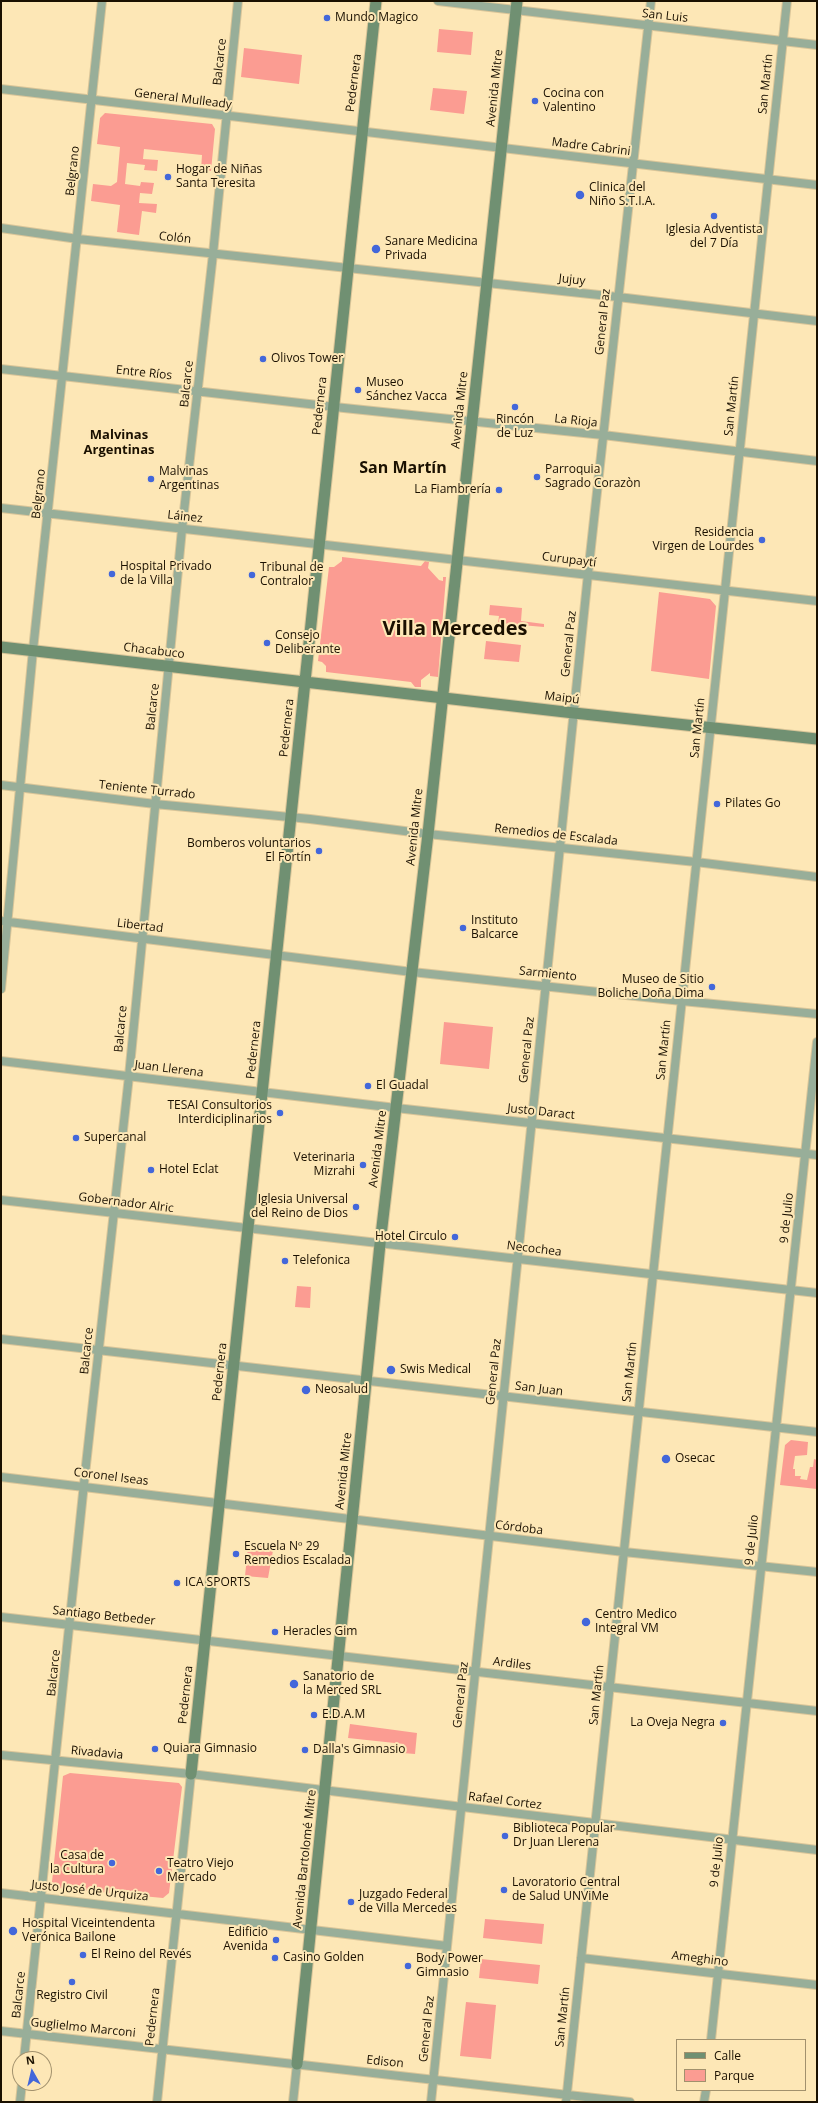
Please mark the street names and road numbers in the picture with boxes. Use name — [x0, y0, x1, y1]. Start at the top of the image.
street label: San Luis — [641, 6, 689, 26]
street label: Balcarce — [210, 38, 230, 86]
street label: Avenida Mitre — [484, 49, 506, 127]
street label: Pedernera — [343, 53, 365, 113]
street label: San Martín — [756, 53, 776, 115]
street label: General Mulleady — [133, 86, 233, 112]
street label: Madre Cabrini — [551, 135, 631, 159]
street label: Belgrano — [63, 145, 83, 197]
street label: Colón — [158, 229, 192, 247]
street label: Jujuy — [558, 271, 586, 289]
street label: General Paz — [592, 288, 614, 356]
street label: Balcarce — [177, 360, 197, 408]
street label: Entre Ríos — [115, 363, 173, 383]
street label: Avenida Mitre — [449, 371, 471, 449]
street label: San Martín — [722, 375, 742, 437]
street label: Pedernera — [310, 376, 330, 436]
street label: La Rioja — [554, 412, 598, 430]
street label: Belgrano — [29, 468, 49, 520]
street label: Láinez — [167, 508, 203, 526]
street label: Curupaytí — [541, 550, 597, 570]
street label: General Paz — [558, 610, 580, 678]
street label: Chacabuco — [123, 640, 185, 662]
street label: Balcarce — [143, 683, 163, 731]
street label: Maipú — [544, 689, 580, 707]
street label: San Martín — [688, 697, 708, 759]
street label: Pedernera — [277, 698, 297, 758]
street label: Teniente Turrado — [98, 778, 196, 802]
street label: Avenida Mitre — [404, 788, 426, 866]
street label: Remedios de Escalada — [494, 821, 618, 849]
street label: Libertad — [116, 916, 164, 936]
street label: Sarmiento — [518, 964, 578, 984]
street label: Balcarce — [112, 1005, 130, 1053]
street label: General Paz — [516, 1016, 538, 1084]
street label: San Martín — [654, 1019, 674, 1081]
street label: Pedernera — [244, 1020, 264, 1080]
street label: Juan Llerena — [134, 1058, 204, 1080]
street label: Justo Daract — [506, 1101, 576, 1123]
street label: Avenida Mitre — [366, 1110, 390, 1188]
street label: Gobernador Alric — [78, 1190, 174, 1216]
street label: 9 de Julio — [777, 1192, 797, 1244]
street label: Necochea — [506, 1238, 562, 1260]
street label: Balcarce — [77, 1327, 97, 1375]
street label: General Paz — [483, 1338, 505, 1406]
street label: San Martín — [620, 1341, 640, 1403]
street label: Pedernera — [210, 1342, 230, 1402]
street label: San Juan — [514, 1379, 564, 1399]
street label: Avenida Mitre — [333, 1432, 355, 1510]
street label: Coronel Iseas — [73, 1465, 149, 1489]
street label: 9 de Julio — [742, 1514, 762, 1566]
street label: Córdoba — [494, 1518, 544, 1538]
street label: Santiago Betbeder — [52, 1603, 156, 1629]
street label: Balcarce — [44, 1649, 64, 1697]
street label: Ardiles — [492, 1655, 532, 1673]
street label: General Paz — [450, 1661, 472, 1729]
street label: San Martín — [587, 1664, 607, 1726]
street label: Pedernera — [176, 1665, 196, 1725]
street label: Rivadavia — [70, 1744, 124, 1762]
street label: Avenida Bartolomé Mitre — [291, 1789, 319, 1929]
street label: Rafael Cortez — [467, 1789, 543, 1813]
street label: 9 de Julio — [707, 1836, 727, 1888]
street label: Justo José de Urquiza — [31, 1878, 149, 1904]
street label: Ameghino — [671, 1948, 729, 1970]
street label: Balcarce — [9, 1971, 29, 2019]
street label: San Martín — [553, 1986, 573, 2048]
street label: Pedernera — [143, 1987, 163, 2047]
street label: General Paz — [416, 1995, 438, 2063]
street label: Guglielmo Marconi — [30, 2015, 136, 2041]
street label: Edison — [366, 2053, 404, 2071]

